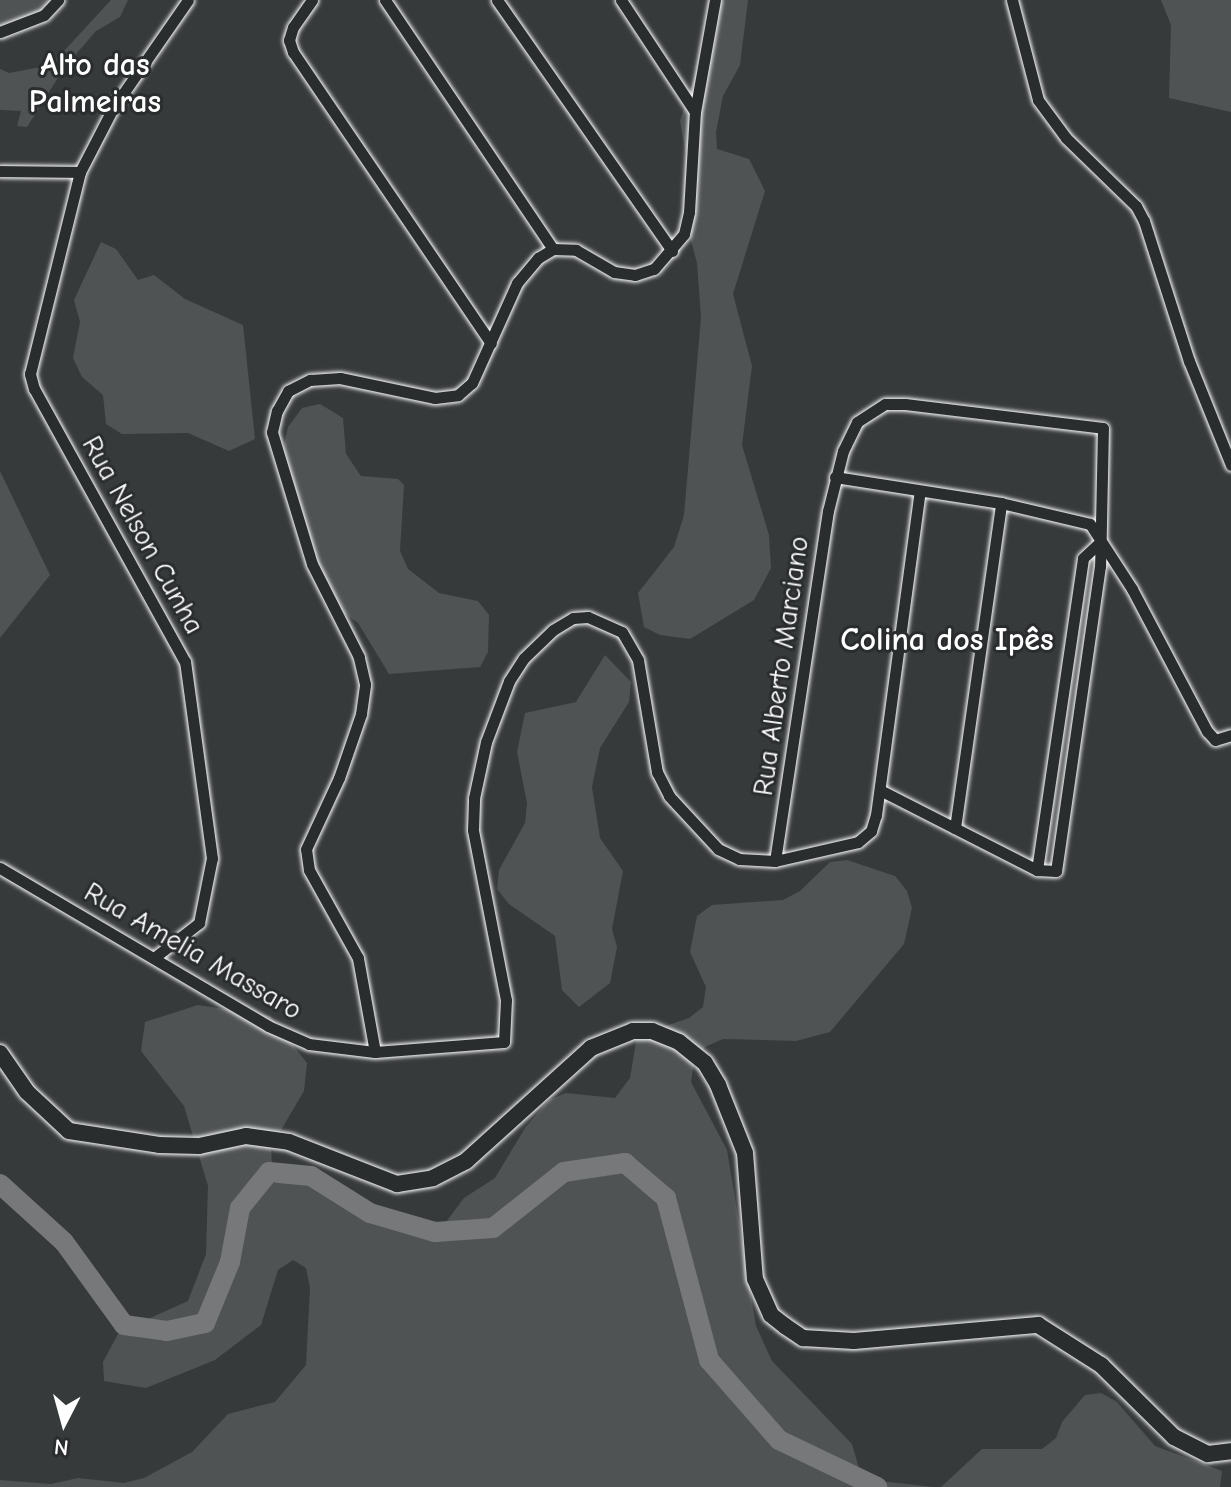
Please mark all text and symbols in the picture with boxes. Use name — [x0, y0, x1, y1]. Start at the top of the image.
district label: Alto das Palmeiras — [29, 47, 161, 122]
street label: Rua Nelson Cunha — [75, 430, 211, 640]
street label: Rua Alberto Marciano — [746, 534, 816, 798]
district label: Colina dos Ipês — [840, 621, 1054, 659]
street label: Rua Amelia Massaro — [78, 875, 308, 1027]
north arrow — [24, 1383, 104, 1463]
text: N — [53, 1433, 70, 1461]

